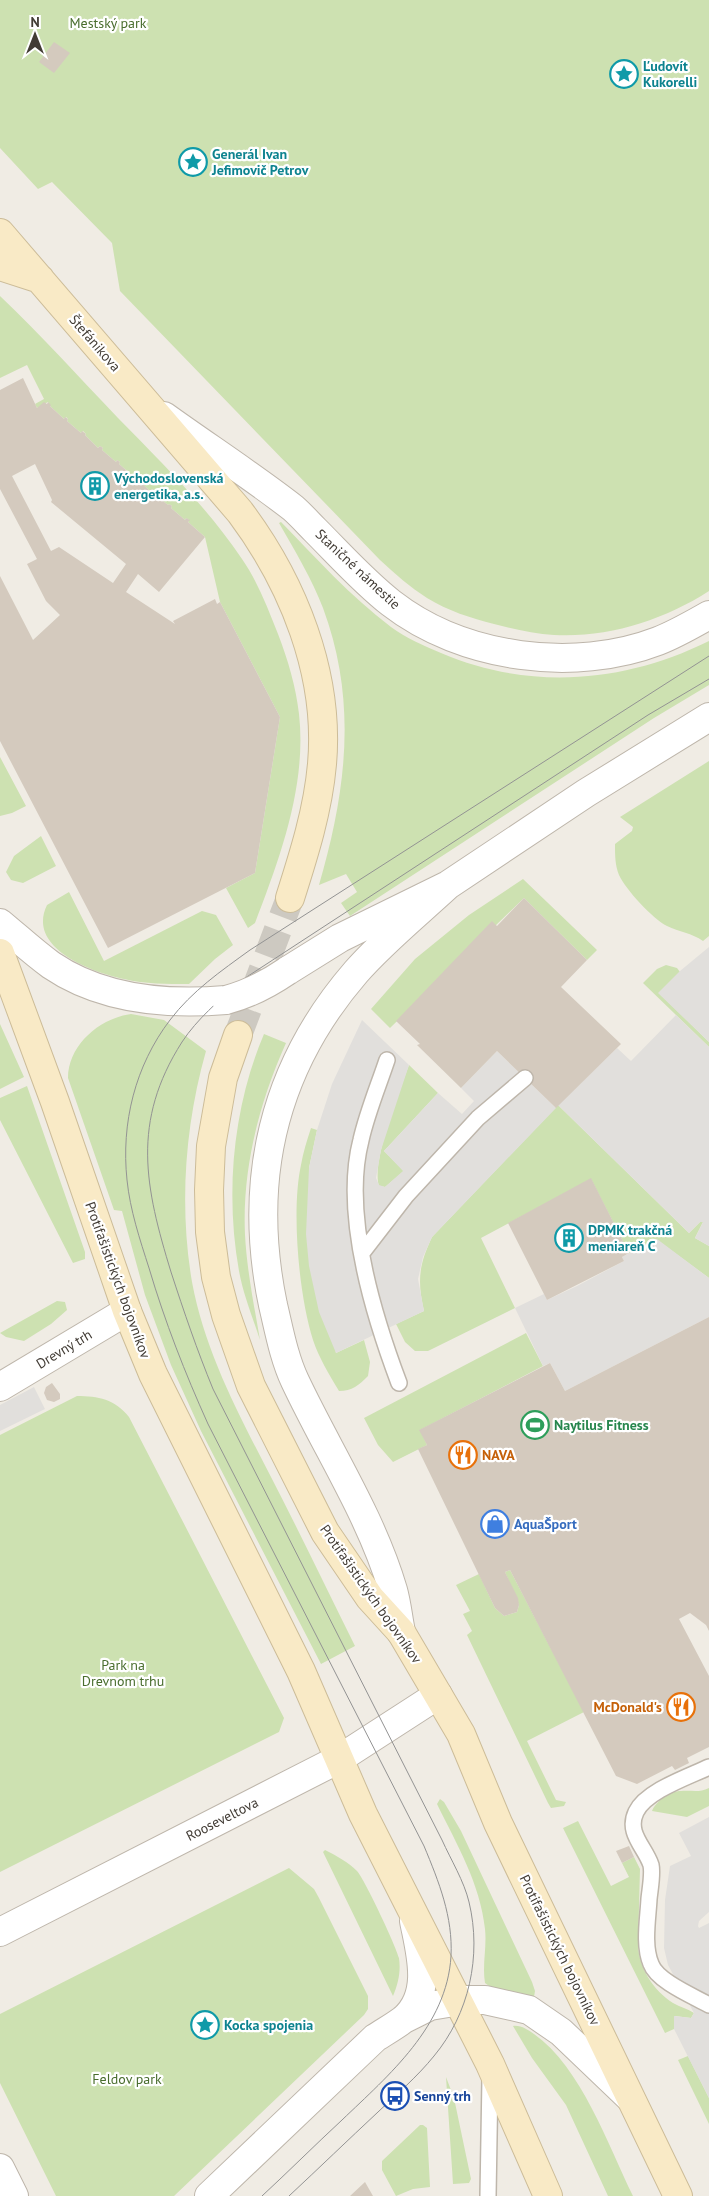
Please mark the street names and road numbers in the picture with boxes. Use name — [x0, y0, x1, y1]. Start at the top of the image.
street label: Štefánikova — [65, 311, 125, 375]
street label: Staničné námestie — [312, 525, 404, 613]
street label: Protifašistických bojovníkov — [81, 1199, 155, 1361]
street label: Drevný trh — [33, 1325, 95, 1373]
street label: Protifašistických bojovníkov — [316, 1521, 426, 1667]
street label: Rooseveltova — [183, 1793, 261, 1845]
street label: Protifašistických bojovníkov — [516, 1872, 604, 2029]

